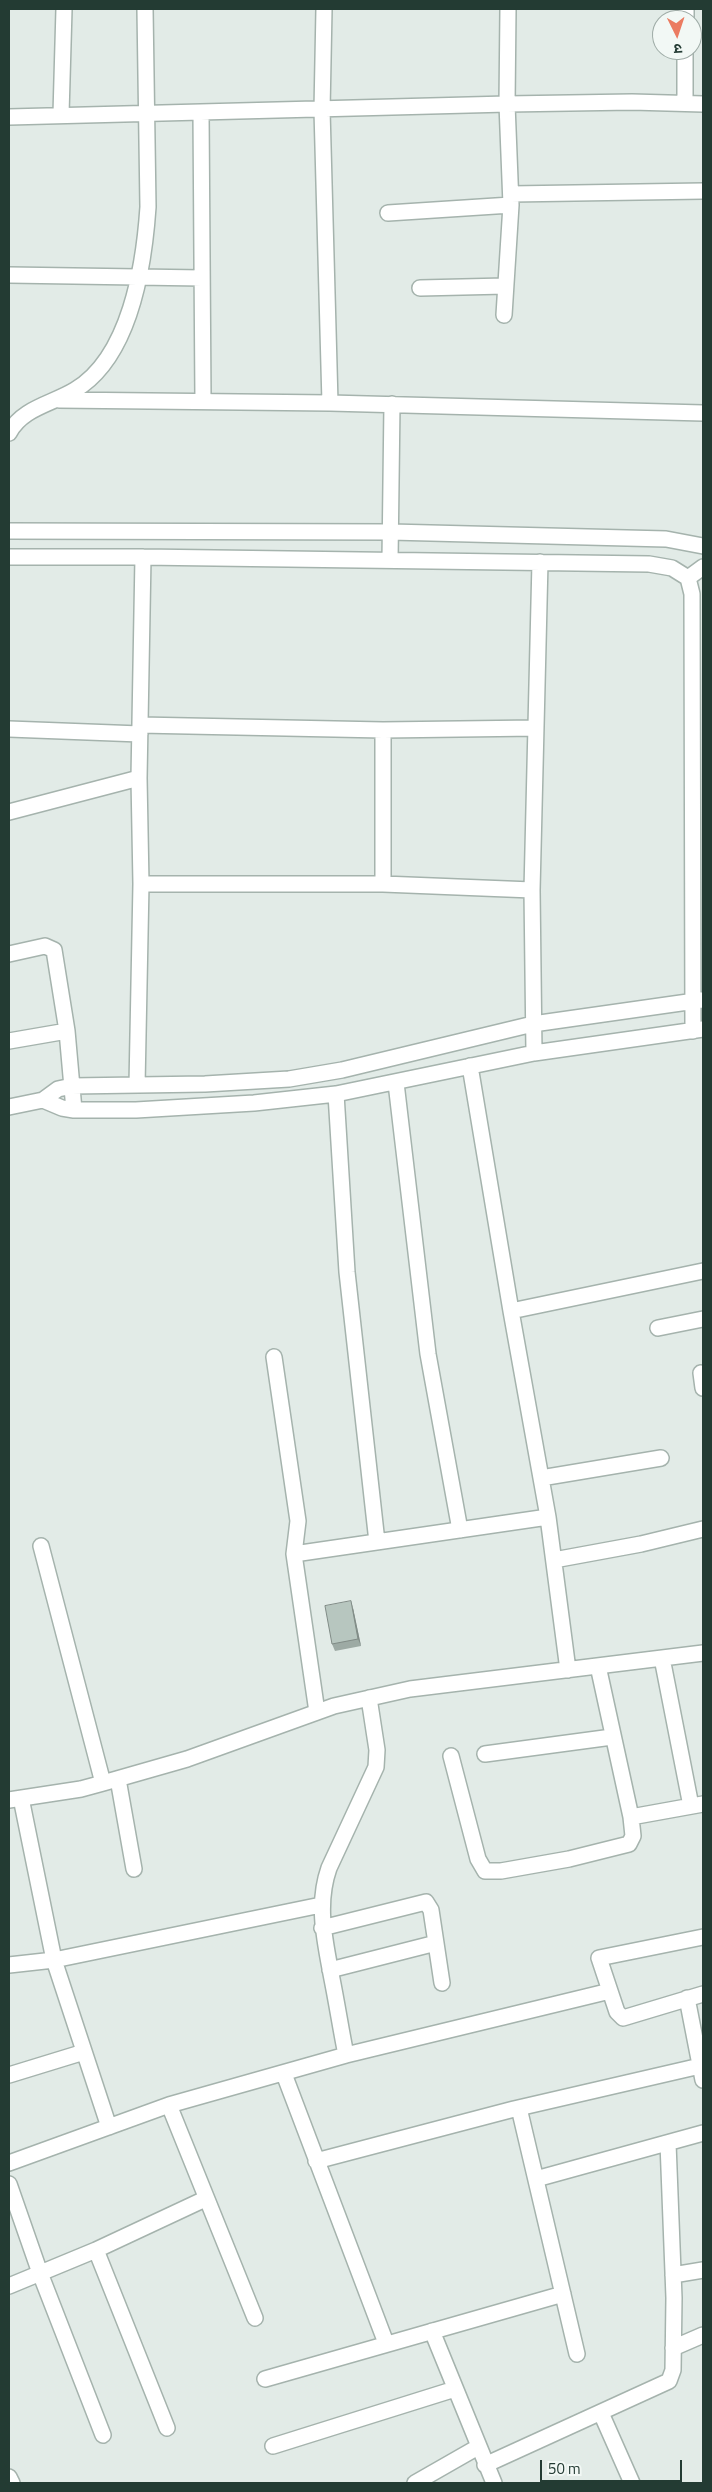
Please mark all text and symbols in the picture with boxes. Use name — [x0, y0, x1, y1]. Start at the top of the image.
north arrow — [652, 10, 702, 60]
text: उ — [673, 39, 683, 60]
scale bar — [542, 2450, 684, 2482]
text: 50 m — [548, 2457, 581, 2480]

